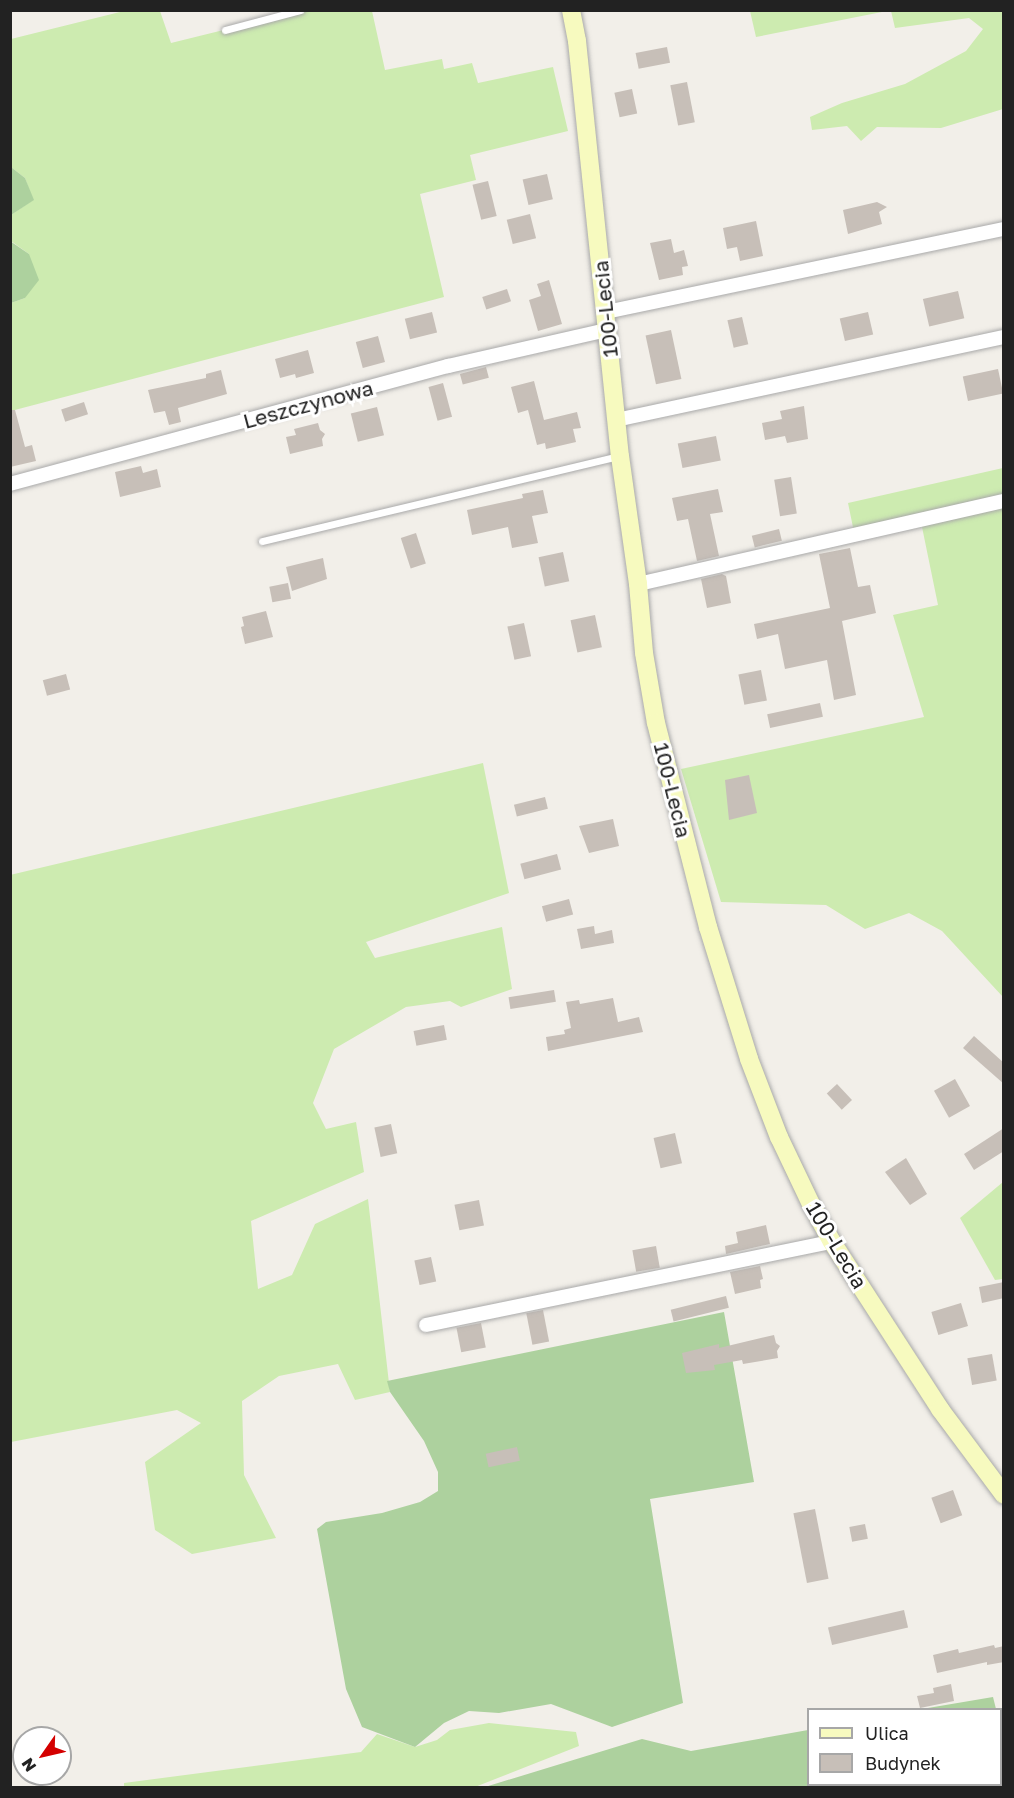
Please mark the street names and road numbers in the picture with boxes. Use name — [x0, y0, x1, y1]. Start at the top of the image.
street label: 100-Lecia — [587, 259, 623, 359]
street label: Leszczynowa — [240, 375, 376, 433]
street label: 100-Lecia — [649, 740, 697, 840]
street label: 100-Lecia — [801, 1197, 873, 1293]

